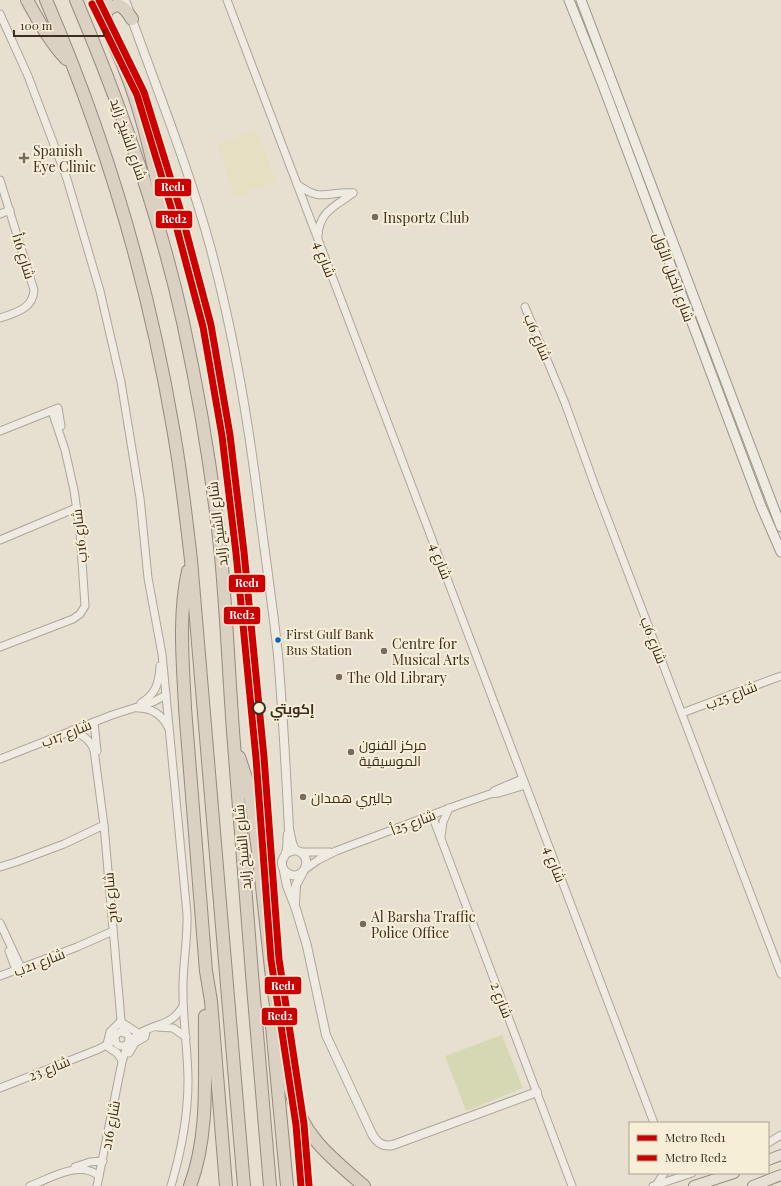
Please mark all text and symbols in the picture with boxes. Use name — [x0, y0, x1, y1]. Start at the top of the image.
scale bar — [14, 12, 104, 38]
text: 100 m — [20, 17, 53, 33]
street label: شارع الشيخ زايد — [106, 96, 152, 182]
place label: Spanish Eye Clinic — [33, 141, 96, 176]
marker: Spanish Eye Clinic — [18, 152, 30, 164]
line badge: Red1 — [154, 178, 192, 197]
text: Red1 — [161, 179, 185, 194]
place label: Insportz Club — [383, 208, 469, 227]
line badge: Red2 — [155, 210, 193, 229]
text: Red2 — [161, 211, 187, 226]
marker: Insportz Club — [370, 212, 380, 222]
street label: شارع الخيل الأول — [649, 230, 699, 324]
street label: شارع 16أ — [8, 231, 40, 281]
street label: شارع 4 — [309, 238, 341, 280]
street label: شارع 6ب — [520, 311, 556, 363]
street label: شارع الشيخ زايد — [202, 480, 232, 568]
street label: شارع 16ب — [67, 508, 91, 564]
street label: شارع 4 — [425, 540, 457, 582]
line badge: Red1 — [228, 574, 266, 593]
text: Red1 — [235, 575, 259, 590]
line badge: Red2 — [223, 606, 261, 625]
text: Red2 — [229, 607, 255, 622]
street label: شارع 6ب — [636, 614, 672, 666]
place label: First Gulf Bank Bus Station — [286, 625, 375, 658]
place label: Centre for Musical Arts — [392, 634, 470, 669]
marker: First Gulf Bank Bus Station — [273, 635, 283, 645]
marker: Centre for Musical Arts — [379, 646, 389, 656]
place label: The Old Library — [347, 668, 447, 687]
marker: The Old Library — [334, 672, 344, 682]
street label: شارع 25ب — [702, 676, 760, 714]
place label: إكويتي — [270, 699, 314, 721]
marker: إكويتي — [252, 701, 266, 715]
street label: شارع 17ب — [38, 715, 94, 751]
place label: مركز الفنون الموسيقية — [359, 735, 427, 770]
marker: مركز الفنون الموسيقية — [346, 747, 356, 757]
place label: جاليري همدان — [311, 788, 392, 810]
marker: جاليري همدان — [298, 792, 308, 802]
street label: شارع الشيخ زايد — [229, 804, 255, 890]
street label: شارع 25أ — [388, 805, 438, 839]
street label: شارع 4 — [539, 843, 571, 885]
street label: شارع 16ج — [98, 872, 122, 924]
place label: Al Barsha Traffic Police Office — [370, 907, 476, 942]
marker: Al Barsha Traffic Police Office — [358, 919, 368, 929]
street label: شارع 21ب — [11, 944, 67, 980]
line badge: Red1 — [264, 976, 302, 995]
text: Red1 — [271, 978, 295, 993]
street label: شارع 2 — [486, 979, 518, 1021]
line badge: Red2 — [261, 1007, 298, 1026]
text: Red2 — [267, 1008, 293, 1023]
street label: شارع 23 — [25, 1051, 73, 1085]
street label: شارع 16د — [96, 1099, 124, 1151]
legend — [629, 1122, 769, 1174]
text: Metro Red1 — [665, 1129, 726, 1145]
text: Metro Red2 — [665, 1149, 727, 1165]

